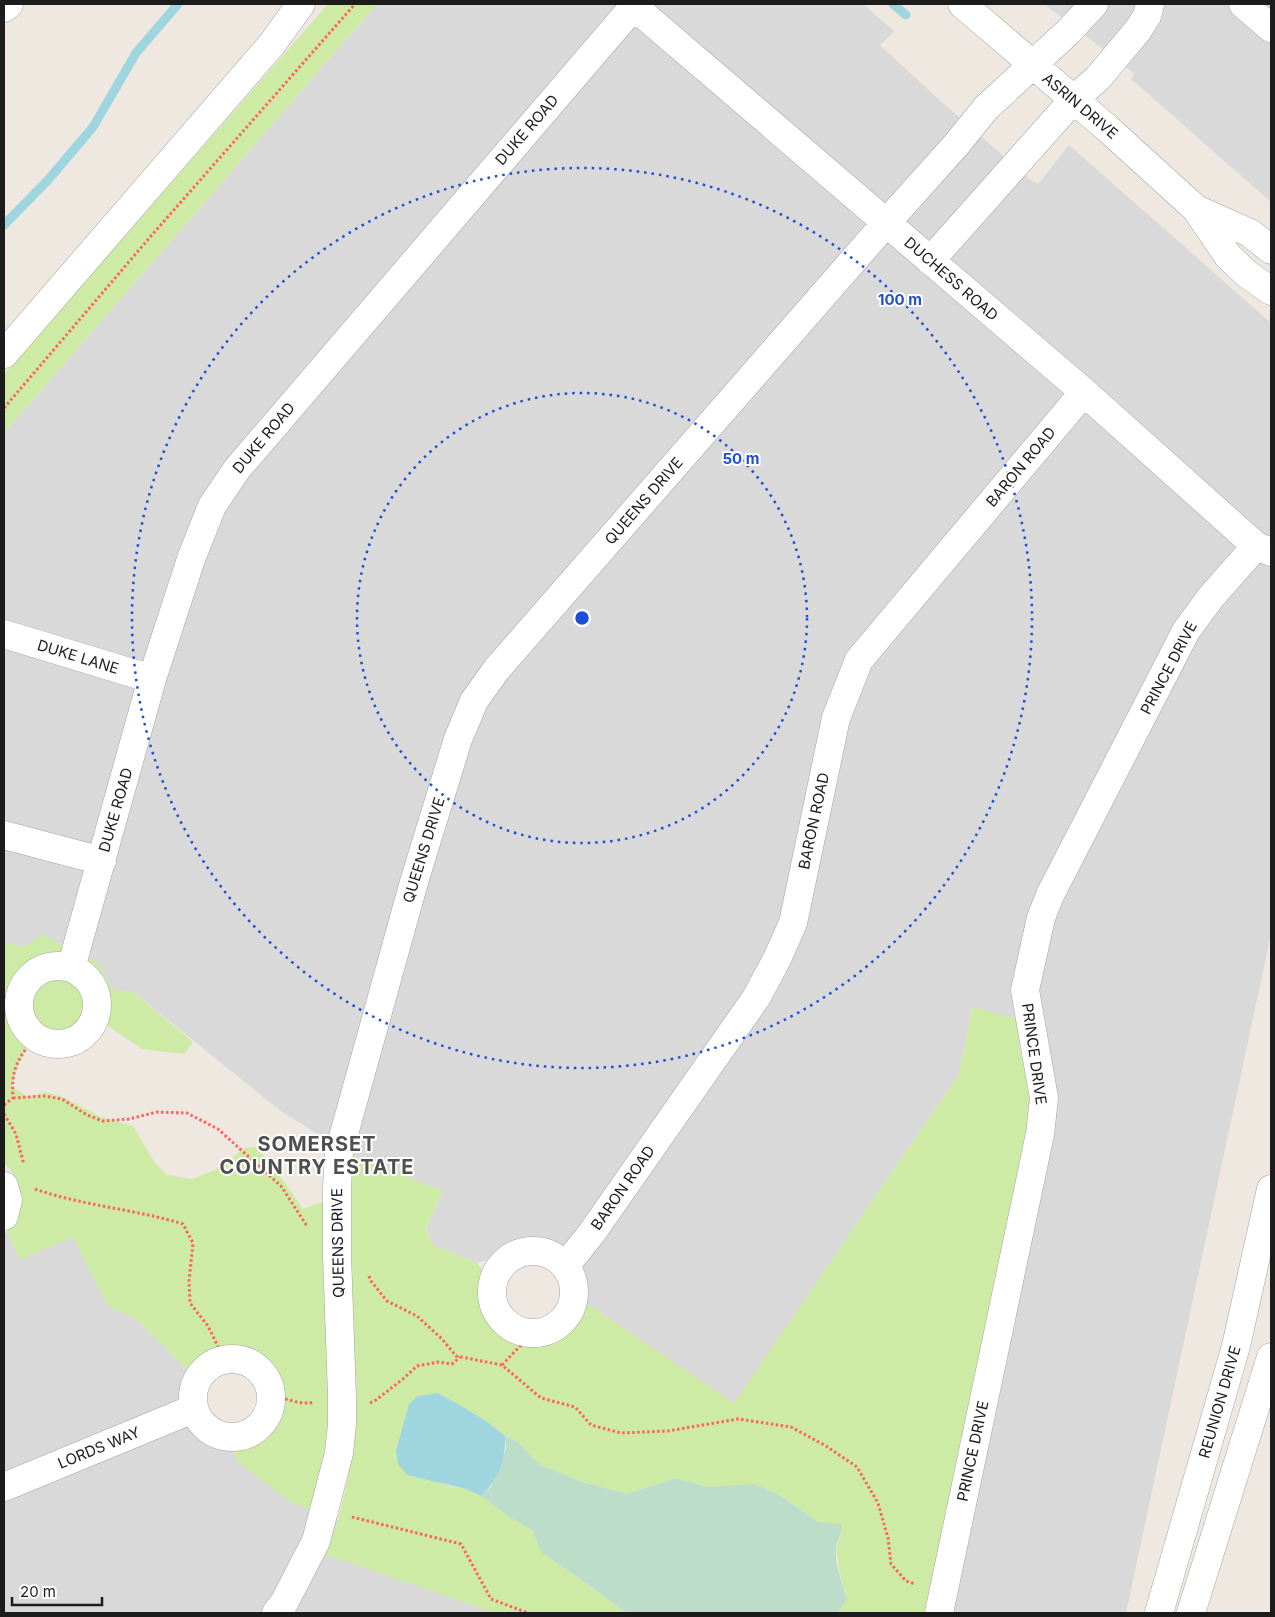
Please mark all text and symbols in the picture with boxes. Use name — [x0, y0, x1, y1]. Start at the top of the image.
street label: ASRIN DRIVE — [1039, 68, 1122, 143]
street label: DUKE ROAD — [491, 91, 562, 169]
street label: DUCHESS ROAD — [900, 233, 1002, 325]
text: 100 m — [878, 290, 922, 309]
street label: DUKE ROAD — [228, 398, 299, 477]
street label: BARON ROAD — [982, 423, 1060, 511]
text: 50 m — [723, 449, 759, 468]
street label: QUEENS DRIVE — [600, 453, 687, 548]
centre of rings — [573, 609, 591, 627]
street label: PRINCE DRIVE — [1136, 618, 1201, 718]
street label: DUKE LANE — [35, 635, 121, 678]
street label: DUKE ROAD — [94, 765, 137, 854]
street label: BARON ROAD — [794, 771, 833, 871]
street label: QUEENS DRIVE — [398, 795, 449, 905]
street label: PRINCE DRIVE — [1018, 1002, 1051, 1106]
district label: SOMERSET COUNTRY ESTATE — [220, 1132, 414, 1179]
street label: BARON ROAD — [587, 1142, 659, 1234]
street label: QUEENS DRIVE — [327, 1188, 348, 1298]
street label: REUNION DRIVE — [1194, 1343, 1245, 1460]
street label: PRINCE DRIVE — [953, 1399, 992, 1503]
street label: LORDS WAY — [55, 1422, 143, 1473]
scale bar — [12, 1574, 102, 1606]
text: 20 m — [20, 1582, 56, 1601]

